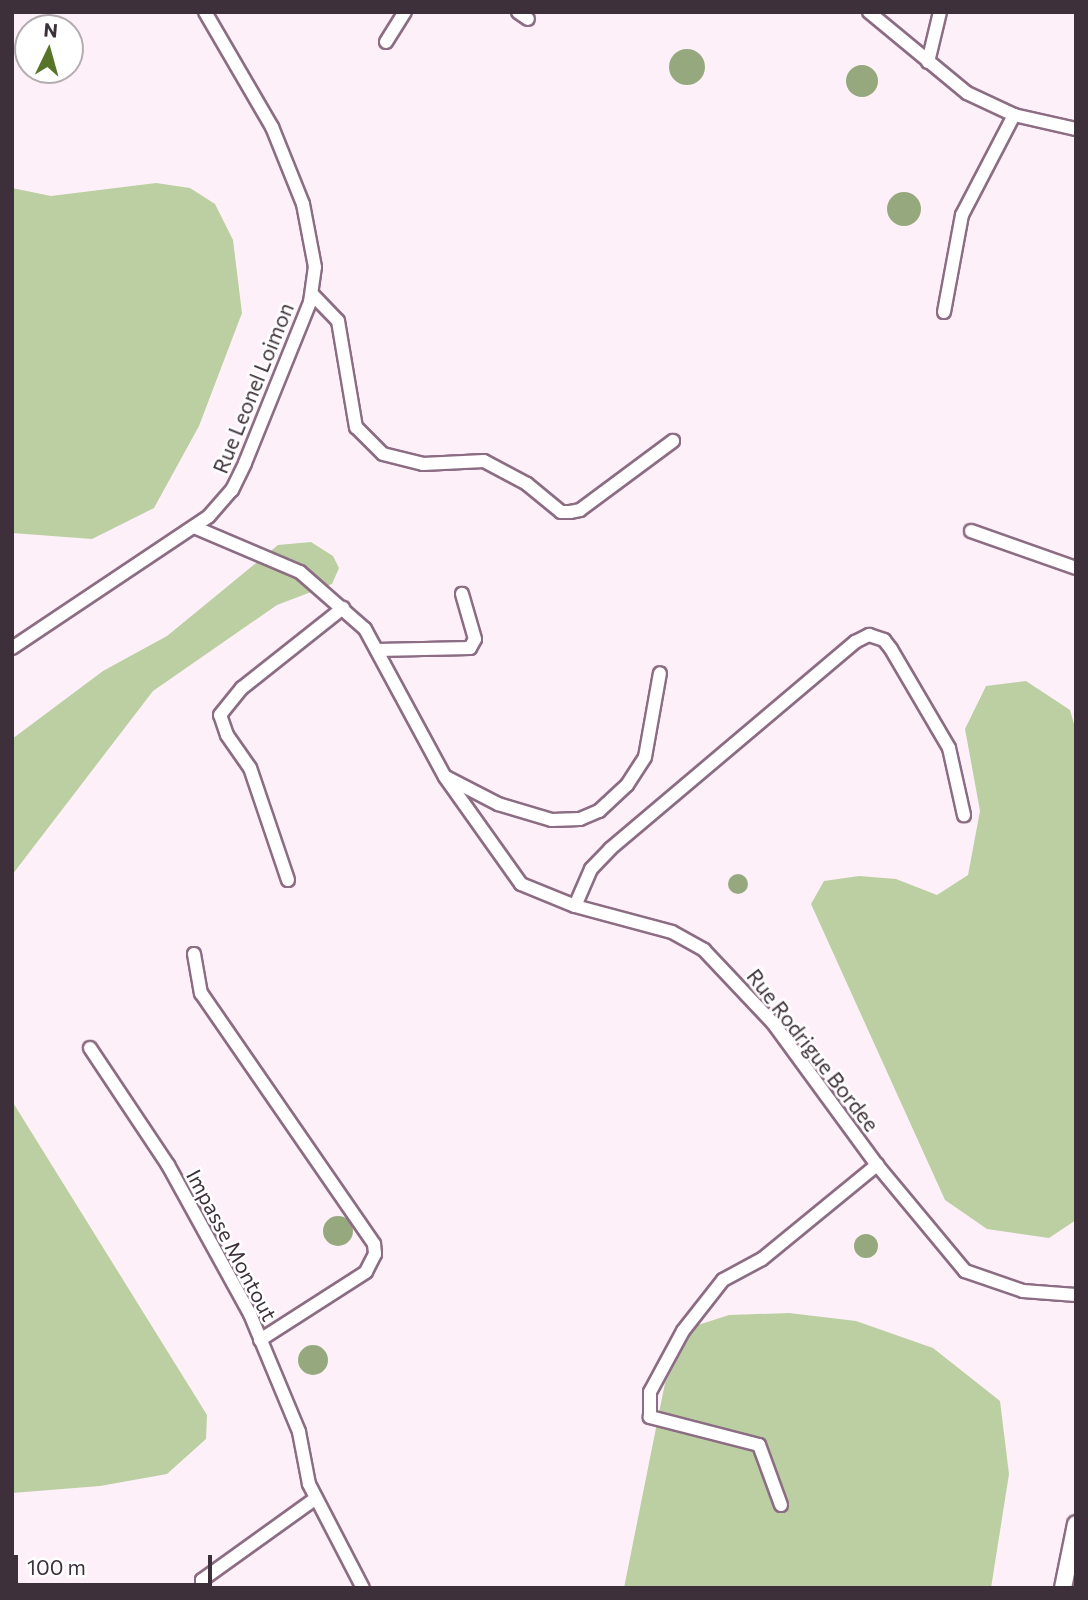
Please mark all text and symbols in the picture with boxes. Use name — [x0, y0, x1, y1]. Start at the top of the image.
north arrow — [14, 14, 84, 84]
text: N — [43, 17, 59, 42]
street label: Rue Leonel Loimon — [207, 299, 299, 477]
street label: Rue Rodrigue Bordee — [742, 964, 884, 1136]
street label: Impasse Montout — [181, 1165, 283, 1325]
scale bar — [18, 1540, 215, 1584]
text: 100 m — [27, 1554, 86, 1579]

